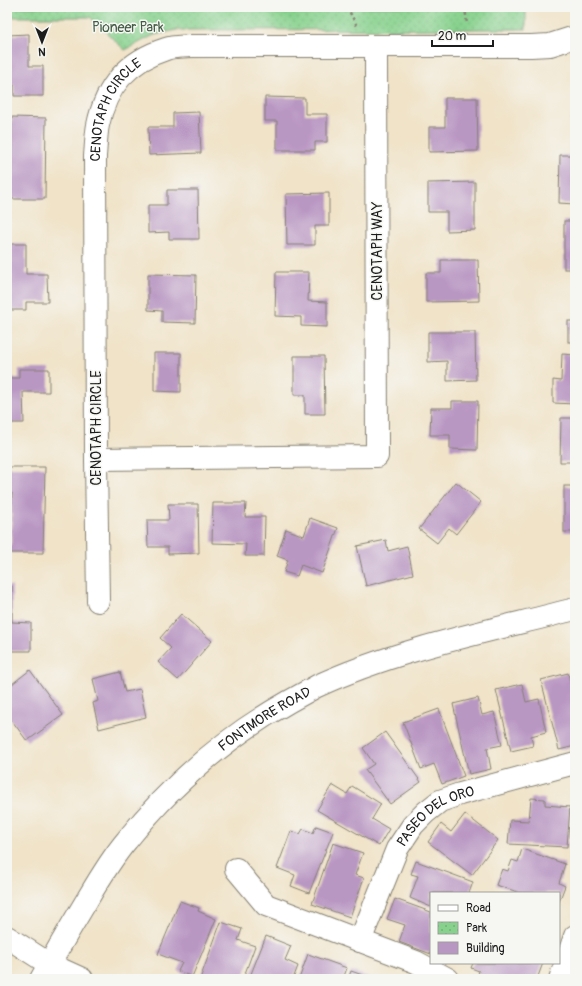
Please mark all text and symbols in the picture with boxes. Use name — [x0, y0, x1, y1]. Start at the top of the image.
park label: Pioneer Park — [92, 19, 164, 36]
north arrow — [22, 22, 62, 62]
scale bar — [432, 22, 493, 48]
text: 20 m — [438, 29, 467, 44]
text: N — [38, 45, 46, 58]
street label: CENOTAPH CIRCLE — [87, 54, 145, 162]
street label: CENOTAPH WAY — [369, 202, 386, 300]
street label: CENOTAPH CIRCLE — [88, 370, 105, 486]
street label: FONTMORE ROAD — [215, 683, 314, 755]
street label: PASEO DEL ORO — [393, 782, 476, 850]
legend — [430, 892, 560, 964]
text: Road — [466, 901, 491, 916]
text: Park — [466, 921, 487, 936]
text: Building — [466, 941, 505, 956]

